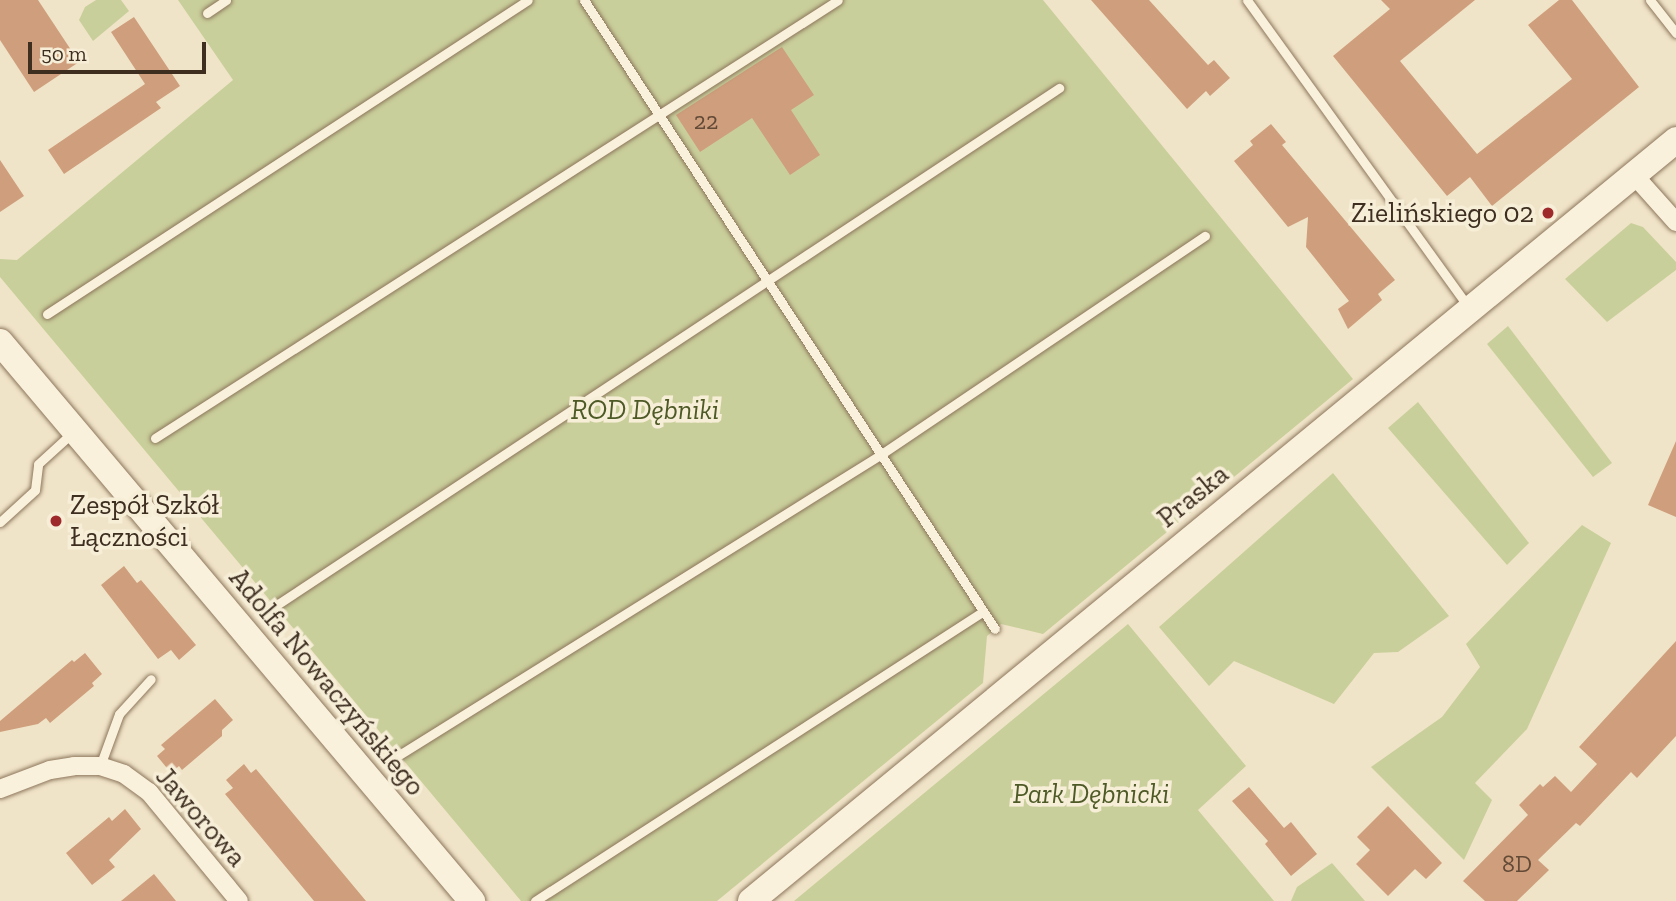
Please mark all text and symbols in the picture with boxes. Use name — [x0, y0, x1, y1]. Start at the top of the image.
scale bar — [32, 28, 210, 72]
text: 50 m — [41, 41, 87, 66]
house number: 22 — [694, 107, 718, 135]
place label: Zielińskiego 02 — [1351, 196, 1534, 230]
marker: Zielińskiego 02 — [1540, 205, 1556, 221]
park label: ROD Dębniki — [571, 393, 719, 427]
street label: Praska — [1151, 457, 1235, 535]
place label: Zespół Szkół Łączności — [70, 488, 219, 554]
marker: Zespół Szkół Łączności — [48, 513, 64, 529]
street label: Adolfa Nowaczyńskiego — [222, 561, 432, 803]
street label: Jaworowa — [149, 760, 253, 874]
park label: Park Dębnicki — [1013, 777, 1169, 811]
house number: 8D — [1502, 850, 1532, 878]

